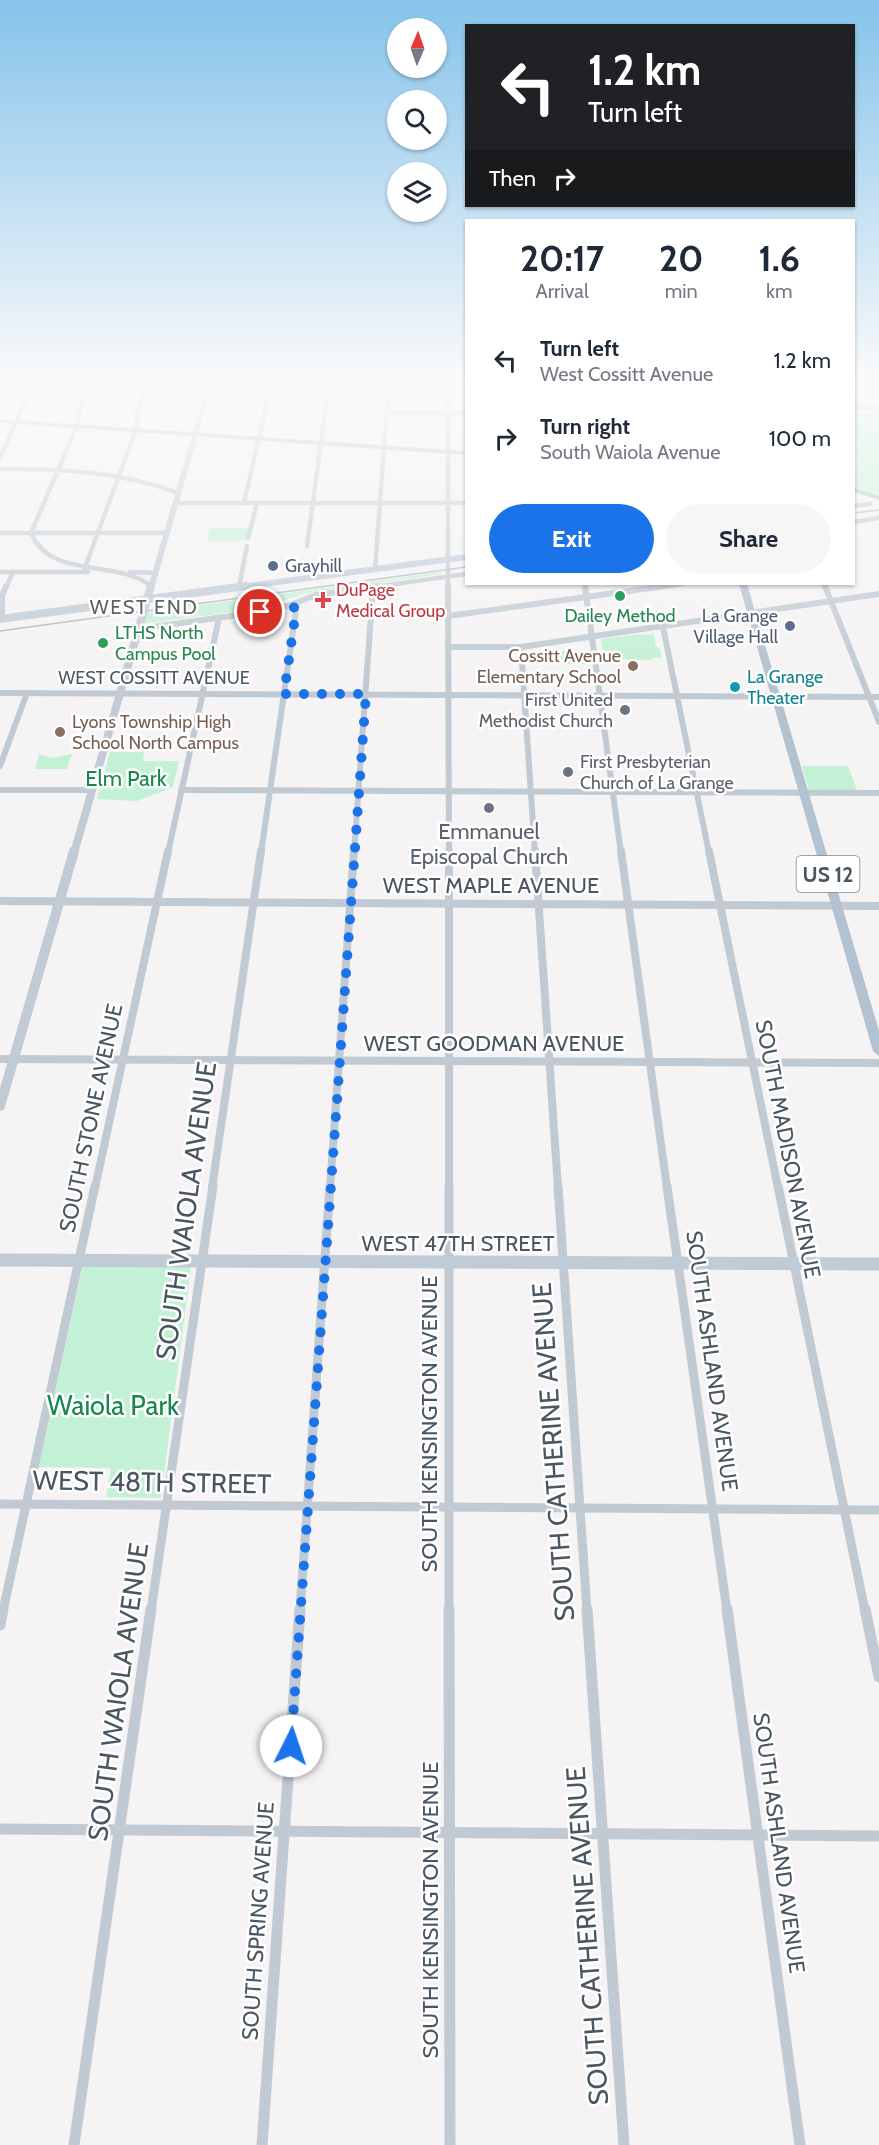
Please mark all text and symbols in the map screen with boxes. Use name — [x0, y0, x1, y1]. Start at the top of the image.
north arrow — [387, 18, 447, 78]
map controls — [387, 18, 447, 222]
text: 1.2 km — [588, 44, 701, 96]
icon: left — [489, 48, 567, 126]
button: search — [387, 90, 447, 150]
text: Turn left — [588, 96, 682, 129]
button: layers — [387, 162, 447, 222]
icon: right — [548, 162, 581, 195]
text: Then — [489, 165, 536, 192]
text: 20:17 — [520, 236, 604, 280]
text: 20 — [659, 236, 704, 280]
text: 1.6 — [758, 236, 800, 280]
text: Arrival — [535, 279, 589, 303]
text: min — [665, 279, 698, 303]
text: km — [766, 279, 792, 303]
text: Turn left — [540, 335, 619, 362]
icon: left — [489, 344, 522, 377]
text: 1.2 km — [774, 347, 831, 374]
text: West Cossitt Avenue — [540, 362, 713, 386]
text: Turn right — [540, 413, 630, 440]
icon: right — [489, 422, 522, 455]
text: 100 m — [769, 425, 831, 452]
text: South Waiola Avenue — [540, 440, 720, 464]
button: Exit — [489, 504, 654, 573]
button: Share — [666, 504, 831, 573]
place label: Grayhill — [285, 555, 343, 577]
marker: Grayhill — [266, 559, 280, 573]
place label: DuPage Medical Group — [336, 579, 445, 622]
pin — [234, 586, 285, 637]
marker: Dailey Method — [613, 589, 627, 603]
marker: DuPage Medical Group — [314, 591, 332, 609]
district label: WEST END — [90, 595, 198, 619]
icon: arrive — [243, 595, 276, 628]
place label: Dailey Method — [564, 605, 676, 627]
place label: La Grange Village Hall — [693, 605, 779, 648]
marker: La Grange Village Hall — [783, 619, 797, 633]
place label: LTHS North Campus Pool — [115, 622, 216, 665]
marker: LTHS North Campus Pool — [96, 636, 110, 650]
place label: Cossitt Avenue Elementary School — [477, 645, 622, 688]
marker: Cossitt Avenue Elementary School — [626, 659, 640, 673]
place label: La Grange Theater — [747, 666, 823, 709]
street label: WEST COSSITT AVENUE — [58, 667, 250, 689]
marker: La Grange Theater — [728, 680, 742, 694]
place label: First United Methodist Church — [479, 689, 613, 732]
marker: First United Methodist Church — [618, 703, 632, 717]
place label: Lyons Township High School North Campus — [72, 711, 239, 754]
marker: Lyons Township High School North Campus — [53, 725, 67, 739]
place label: First Presbyterian Church of La Grange — [580, 751, 734, 794]
park label: Elm Park — [85, 765, 167, 792]
marker: First Presbyterian Church of La Grange — [561, 765, 575, 779]
marker: Emmanuel Episcopal Church — [482, 801, 496, 815]
place label: Emmanuel Episcopal Church — [410, 818, 568, 870]
road number: US 12 — [796, 856, 860, 892]
street label: WEST MAPLE AVENUE — [383, 872, 599, 899]
street label: SOUTH STONE AVENUE — [54, 1001, 128, 1235]
street label: SOUTH MADISON AVENUE — [750, 1017, 826, 1281]
street label: WEST GOODMAN AVENUE — [364, 1030, 624, 1057]
street label: SOUTH WAIOLA AVENUE — [149, 1060, 223, 1362]
street label: SOUTH ASHLAND AVENUE — [680, 1229, 744, 1493]
street label: WEST 47TH STREET — [362, 1230, 555, 1257]
street label: SOUTH KENSINGTON AVENUE — [416, 1276, 443, 1572]
street label: SOUTH CATHERINE AVENUE — [525, 1282, 581, 1622]
park label: Waiola Park — [47, 1389, 180, 1422]
street label: WEST 48TH STREET — [32, 1463, 272, 1501]
street label: SOUTH WAIOLA AVENUE — [81, 1541, 155, 1843]
street label: SOUTH ASHLAND AVENUE — [747, 1711, 811, 1975]
position arrow — [259, 1714, 323, 1778]
street label: SOUTH KENSINGTON AVENUE — [417, 1762, 444, 2058]
street label: SOUTH CATHERINE AVENUE — [559, 1766, 615, 2106]
street label: SOUTH SPRING AVENUE — [236, 1801, 280, 2041]

